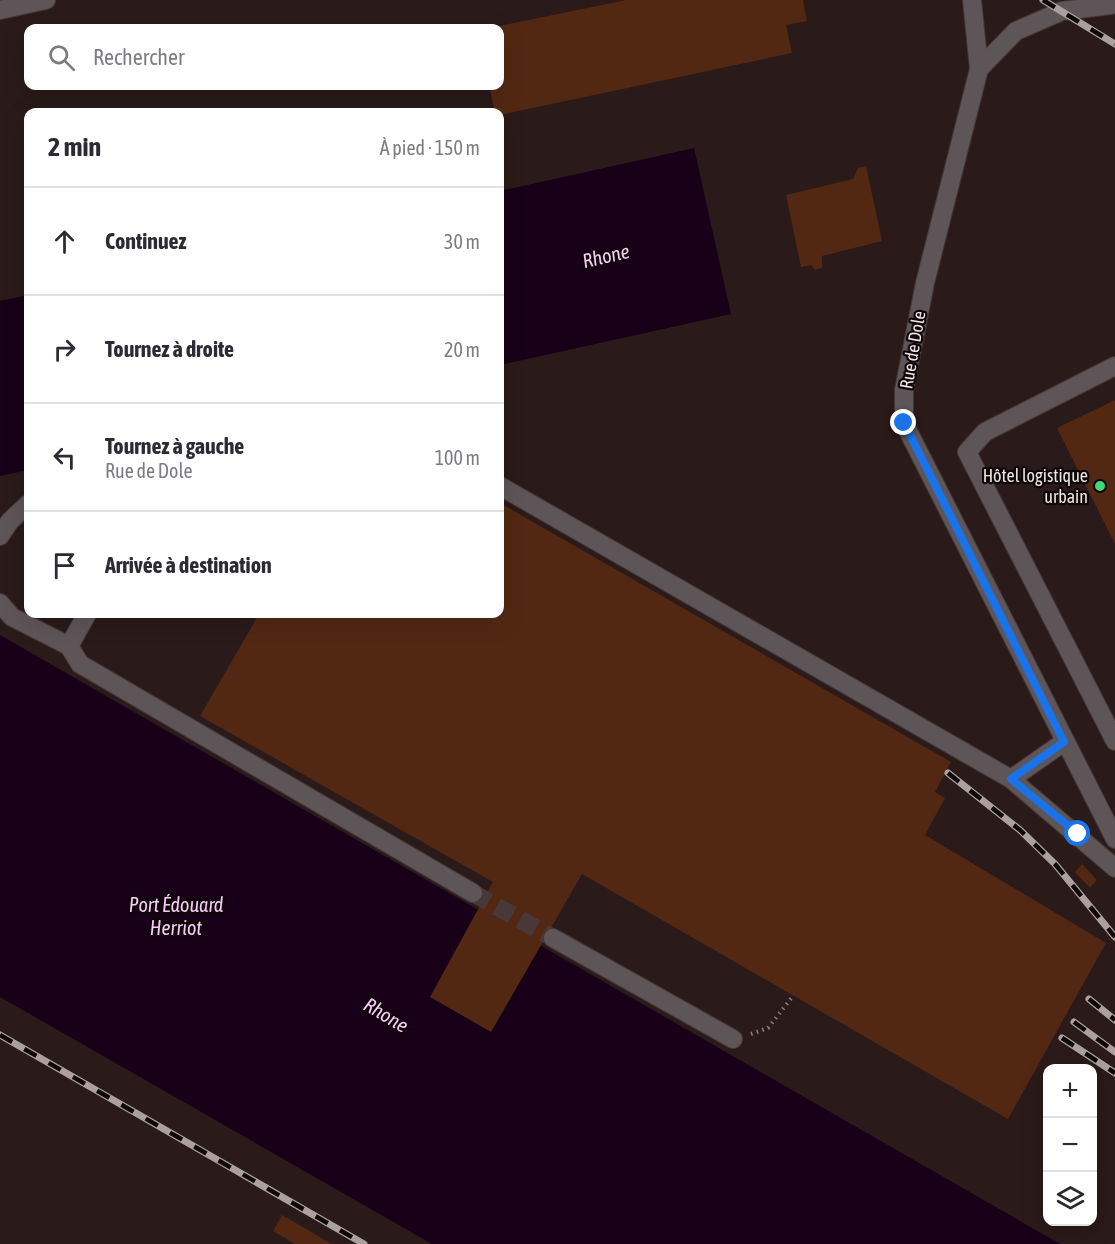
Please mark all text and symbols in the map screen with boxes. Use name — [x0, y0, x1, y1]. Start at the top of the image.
search box — [24, 24, 504, 90]
icon: search — [45, 41, 78, 74]
text: Rechercher — [93, 44, 184, 70]
text: 2 min — [48, 132, 101, 162]
text: À pied · 150 m — [380, 136, 480, 159]
icon: ahead — [48, 225, 81, 258]
text: Continuez — [105, 228, 187, 254]
text: 30 m — [444, 230, 480, 253]
water label: Rhone — [580, 239, 632, 272]
street label: Rue de Dole — [895, 309, 930, 391]
icon: right — [48, 333, 81, 366]
text: Tournez à droite — [105, 336, 234, 362]
text: 20 m — [444, 338, 480, 361]
route end — [890, 409, 916, 435]
text: Tournez à gauche — [105, 433, 244, 459]
icon: left — [48, 441, 81, 474]
text: 100 m — [435, 446, 480, 469]
text: Rue de Dole — [105, 459, 193, 482]
place label: Hôtel logistique urbain — [983, 465, 1088, 507]
marker: Hôtel logistique urbain — [1093, 479, 1107, 493]
icon: arrive — [48, 549, 81, 582]
text: Arrivée à destination — [105, 552, 272, 578]
route start — [1064, 820, 1090, 846]
water label: Port Édouard Herriot — [129, 893, 224, 939]
water label: Rhone — [360, 992, 413, 1037]
map controls — [1043, 1064, 1097, 1226]
button: + — [1043, 1064, 1097, 1118]
button: − — [1043, 1118, 1097, 1172]
button: layers — [1043, 1172, 1097, 1226]

